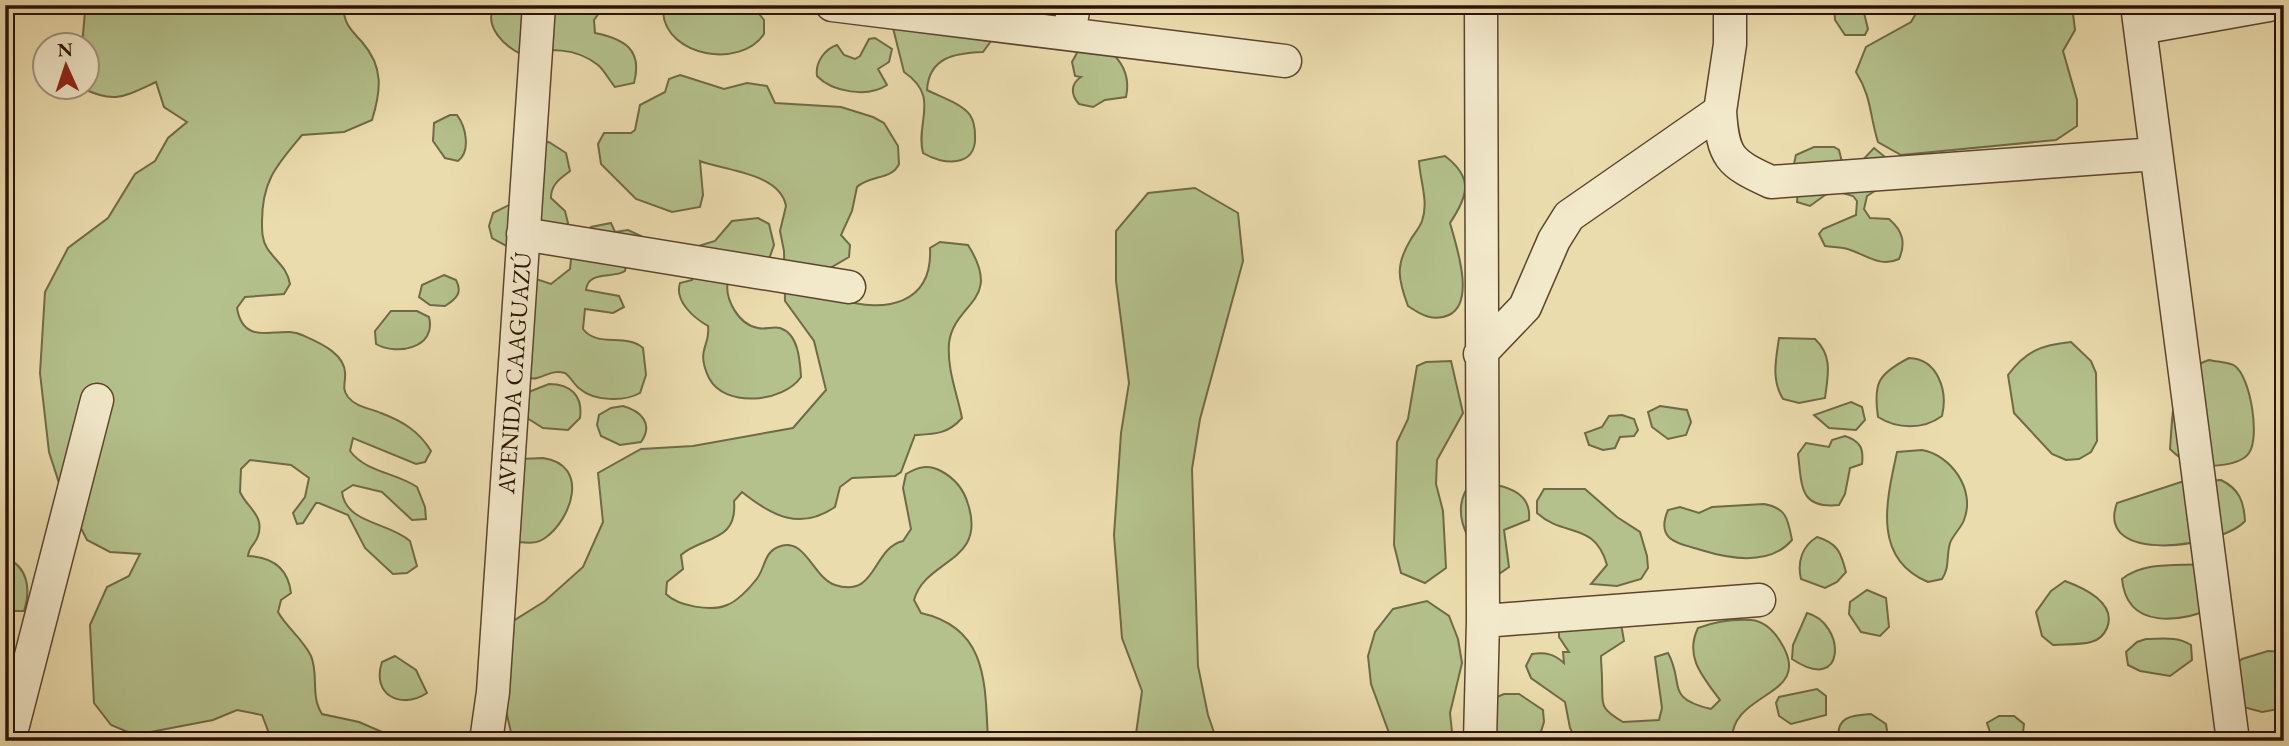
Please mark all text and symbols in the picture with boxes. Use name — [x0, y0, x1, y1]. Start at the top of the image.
north arrow — [32, 32, 102, 102]
text: N — [57, 37, 74, 62]
street label: AVENIDA CAAGUAZÚ — [490, 251, 538, 496]

